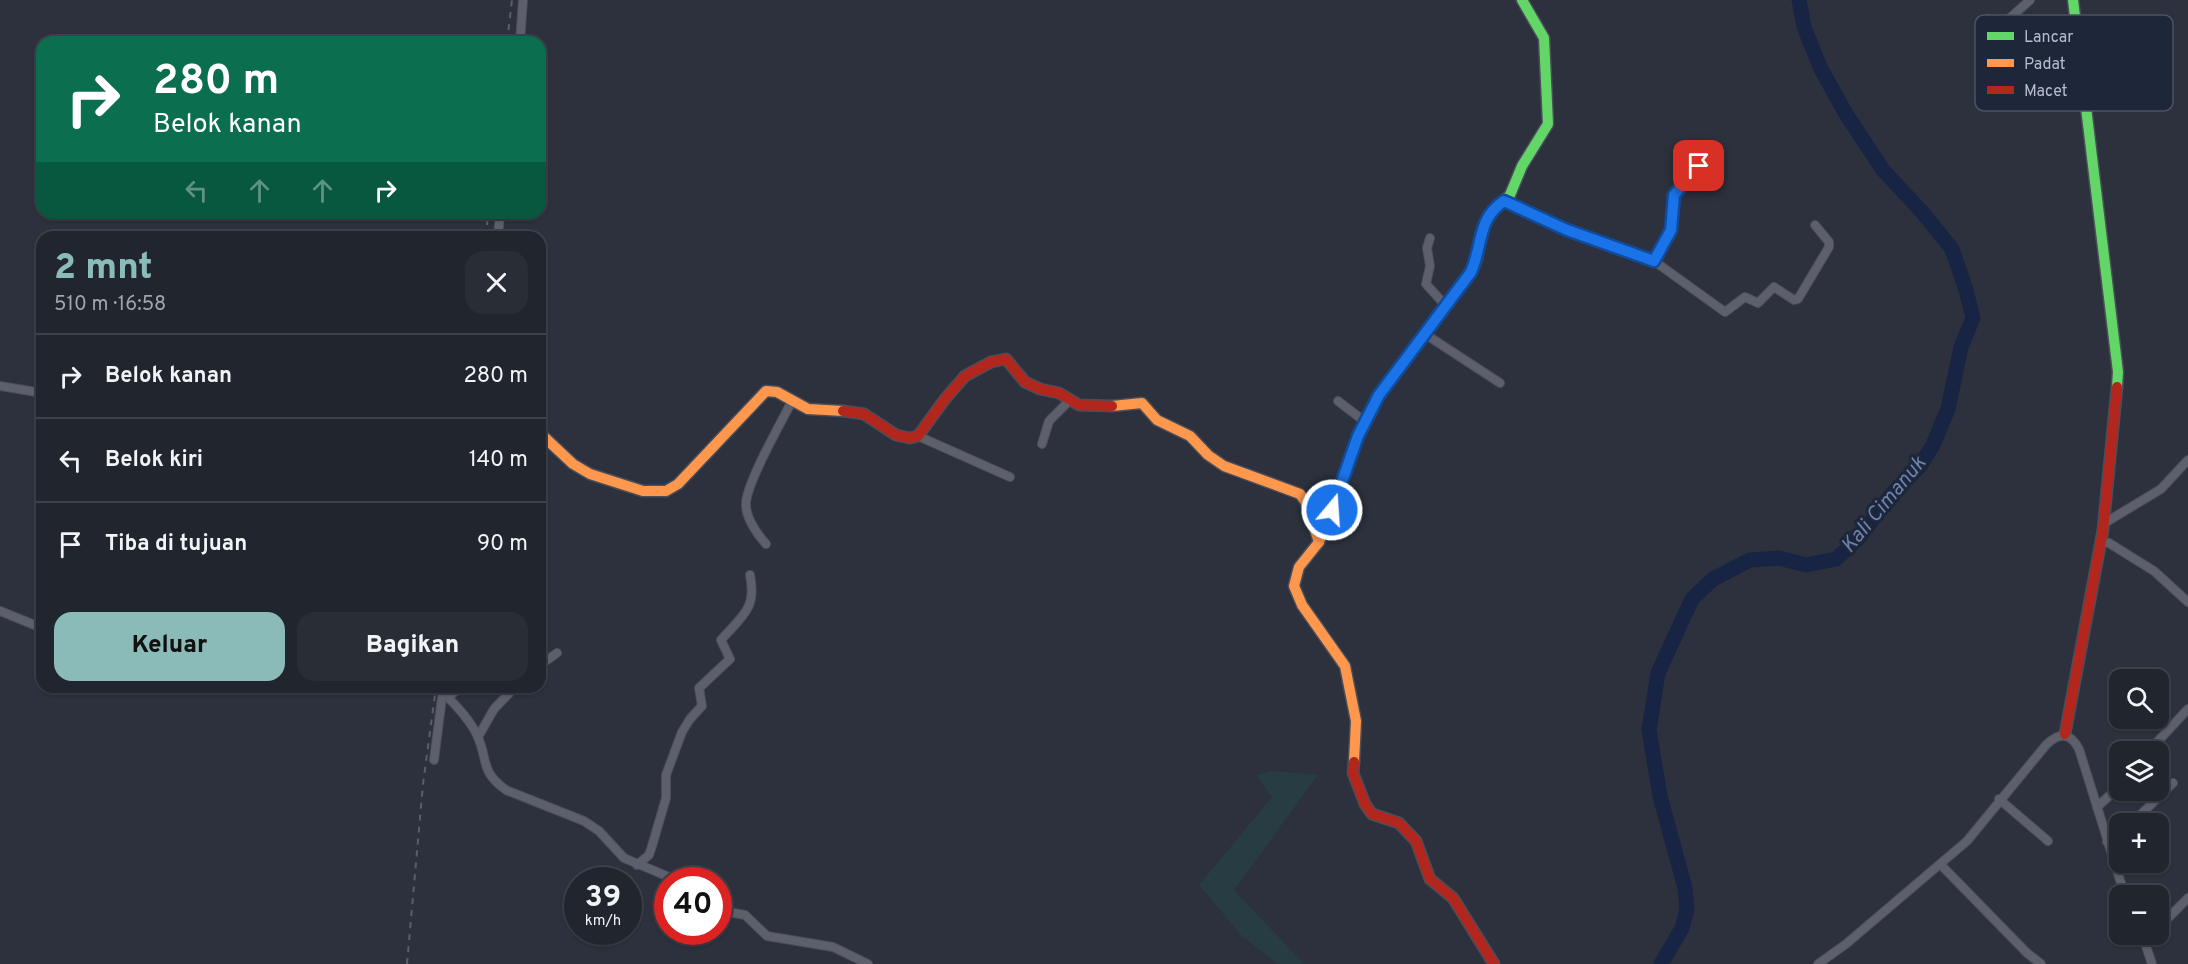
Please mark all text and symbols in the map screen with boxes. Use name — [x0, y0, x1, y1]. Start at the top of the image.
legend — [1975, 15, 2173, 111]
text: Lancar — [2024, 28, 2074, 48]
text: Padat — [2024, 55, 2066, 75]
text: 280 m — [153, 56, 279, 109]
icon: right — [54, 60, 132, 138]
text: Macet — [2024, 82, 2068, 102]
text: Belok kanan — [153, 108, 302, 142]
pin — [1673, 140, 1724, 191]
icon: arrive — [1682, 149, 1715, 182]
icon: left — [180, 174, 213, 207]
icon: ahead — [243, 174, 276, 207]
icon: ahead — [306, 174, 339, 207]
icon: right — [369, 174, 402, 207]
text: 2 mnt — [54, 246, 153, 292]
button: close — [465, 251, 528, 314]
text: 510 m · 16:58 — [54, 292, 166, 318]
icon: right — [54, 360, 87, 393]
text: Belok kanan — [105, 363, 232, 390]
text: 280 m — [463, 363, 528, 390]
icon: left — [54, 444, 87, 477]
text: Belok kiri — [105, 447, 203, 474]
text: 140 m — [469, 447, 528, 474]
water label: Kali Cimanuk — [1836, 451, 1933, 559]
position arrow — [1300, 478, 1364, 542]
icon: arrive — [54, 528, 87, 561]
text: Tiba di tujuan — [105, 531, 247, 558]
text: 90 m — [477, 531, 528, 558]
button: Keluar — [54, 612, 285, 681]
button: Bagikan — [297, 612, 528, 681]
map controls — [2109, 669, 2169, 945]
button: search — [2109, 669, 2169, 729]
button: layers — [2109, 741, 2169, 801]
button: + — [2109, 813, 2169, 873]
speed limit sign: 40 — [654, 867, 732, 945]
text: 39 — [585, 880, 621, 917]
button: − — [2109, 885, 2169, 945]
text: km/h — [585, 912, 621, 931]

